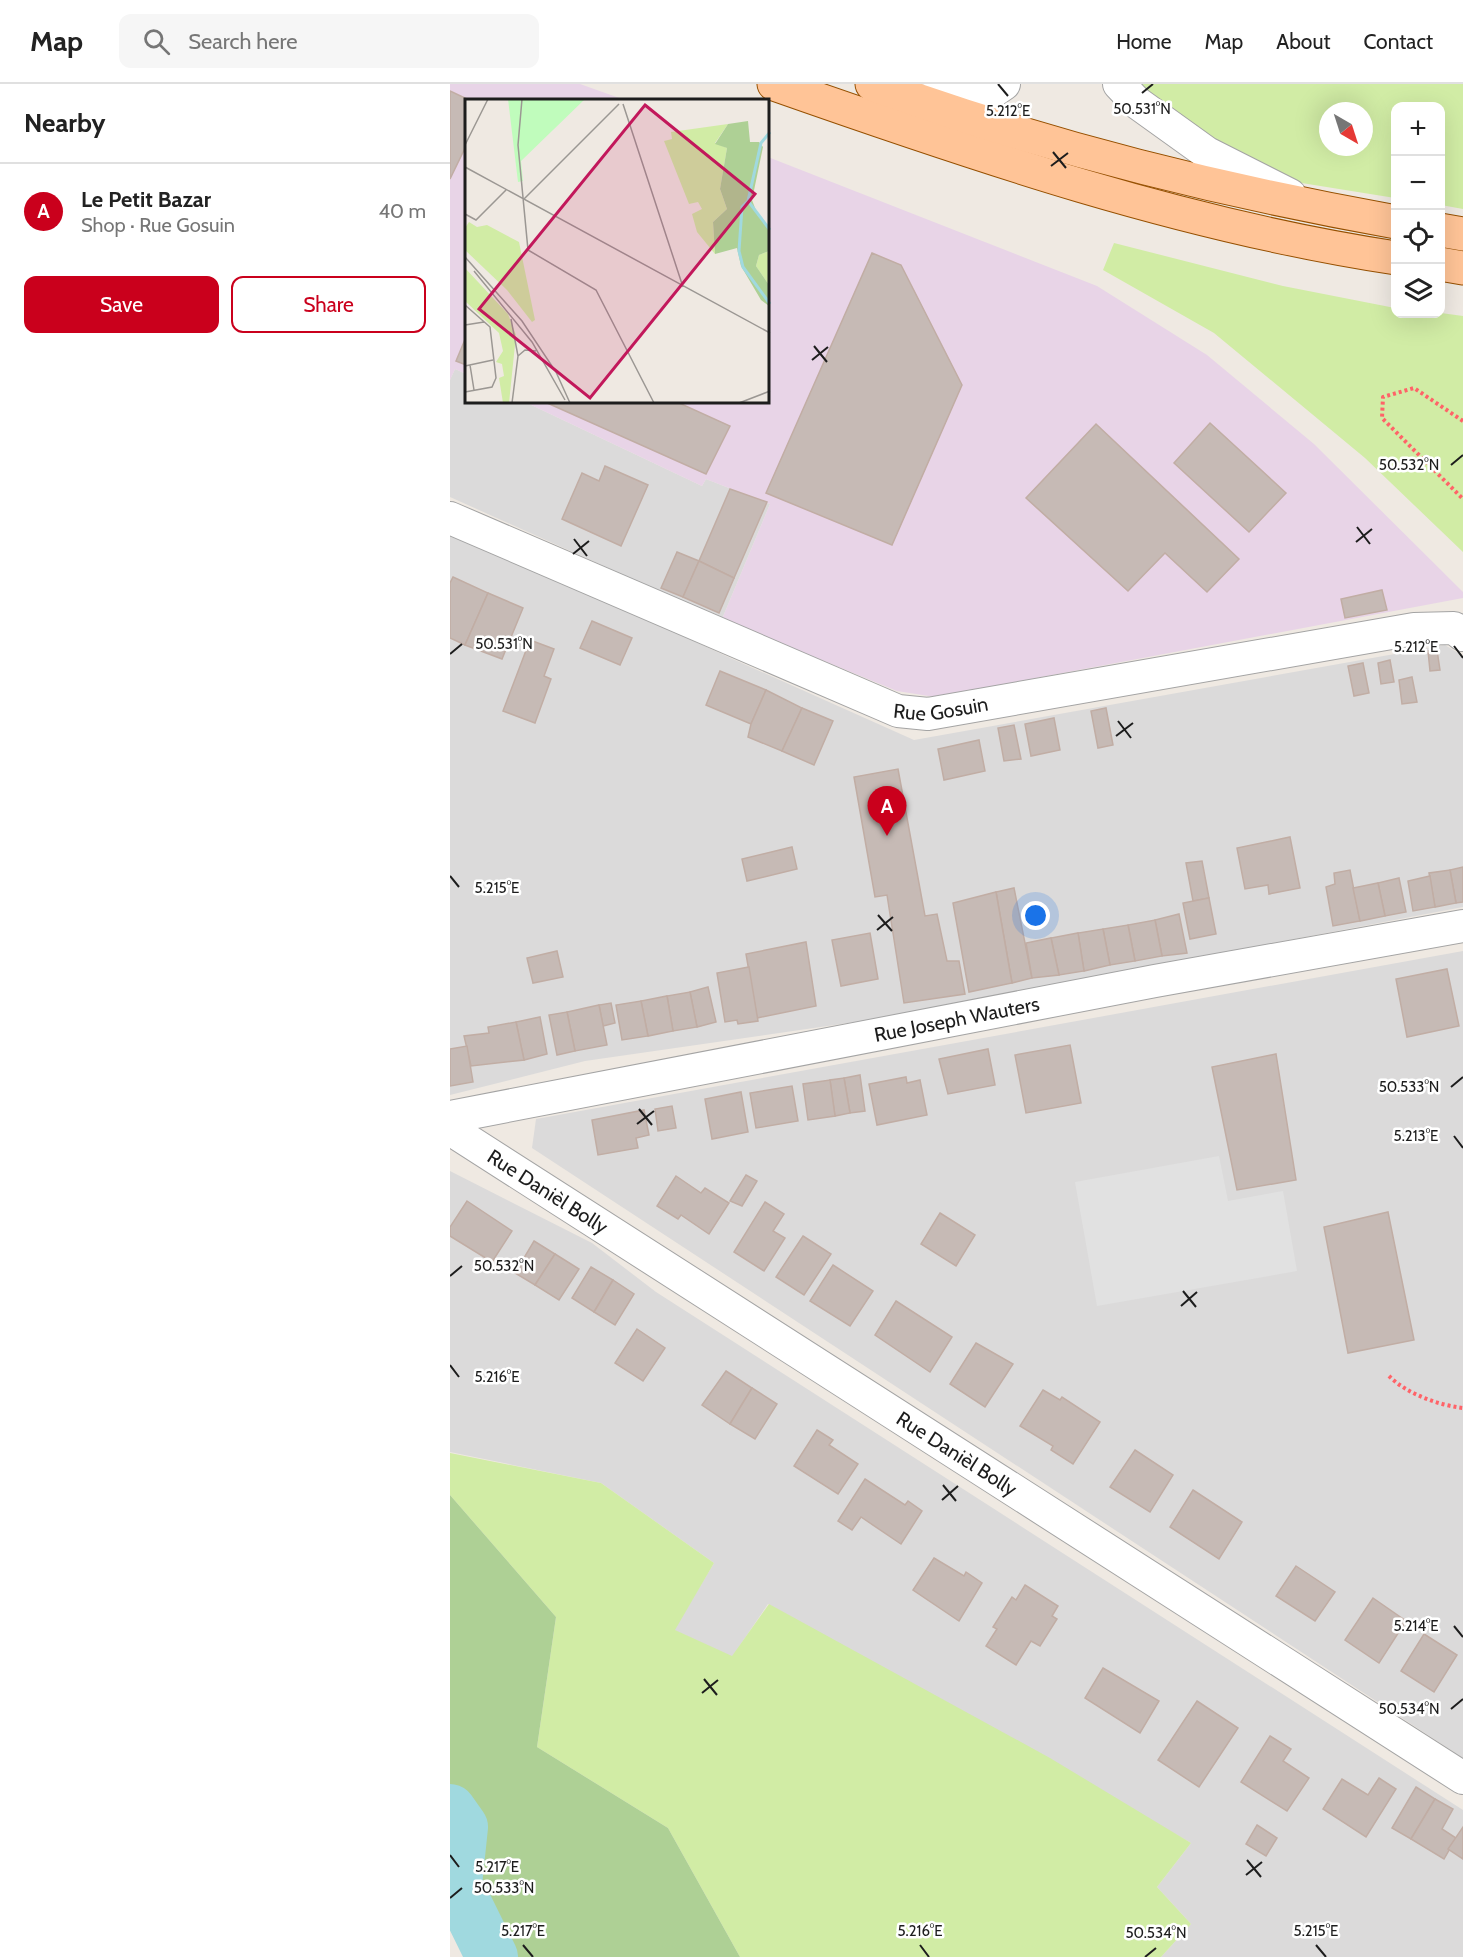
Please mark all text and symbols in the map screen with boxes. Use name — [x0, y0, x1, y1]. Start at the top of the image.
search box — [119, 14, 539, 68]
text: Map — [30, 24, 83, 58]
icon: search — [140, 25, 173, 58]
text: Search here — [188, 28, 297, 55]
text: Home — [1116, 29, 1172, 54]
text: Map — [1205, 29, 1243, 54]
text: About — [1276, 29, 1330, 54]
text: Contact — [1363, 29, 1433, 54]
inset map — [465, 99, 770, 404]
text: 50.531°N — [1113, 100, 1171, 118]
text: 5.212°E — [986, 102, 1030, 120]
north arrow — [1319, 102, 1373, 156]
map controls — [1391, 102, 1445, 318]
button: + — [1391, 102, 1445, 156]
text: Nearby — [24, 107, 105, 139]
button: − — [1391, 156, 1445, 210]
text: Le Petit Bazar — [81, 186, 211, 213]
text: A — [37, 199, 50, 223]
text: 40 m — [378, 199, 426, 223]
button: locate — [1391, 210, 1445, 264]
text: Shop · Rue Gosuin — [81, 213, 235, 237]
button: layers — [1391, 264, 1445, 318]
button: Save — [24, 276, 219, 333]
button: Share — [231, 276, 426, 333]
text: 50.532°N — [1379, 456, 1439, 474]
text: 50.531°N — [475, 635, 533, 653]
text: 5.212°E — [1394, 638, 1438, 656]
street label: Rue Gosuin — [892, 692, 990, 726]
pin: A — [868, 786, 906, 836]
text: 5.215°E — [475, 879, 519, 897]
your location — [1021, 901, 1050, 930]
street label: Rue Joseph Wauters — [872, 992, 1041, 1047]
text: 50.533°N — [1379, 1078, 1439, 1096]
text: 5.213°E — [1394, 1127, 1438, 1145]
street label: Rue Danièl Bolly — [483, 1144, 612, 1239]
text: 50.532°N — [474, 1257, 534, 1275]
text: 5.216°E — [474, 1368, 520, 1386]
street label: Rue Danièl Bolly — [892, 1406, 1022, 1501]
text: 5.214°E — [1393, 1617, 1439, 1635]
text: 50.534°N — [1378, 1700, 1440, 1718]
text: 5.217°E — [475, 1858, 519, 1876]
text: 50.533°N — [474, 1879, 534, 1897]
text: 5.217°E — [501, 1922, 545, 1940]
text: 5.216°E — [897, 1922, 943, 1940]
text: 5.215°E — [1294, 1922, 1338, 1940]
text: 50.534°N — [1125, 1924, 1187, 1942]

